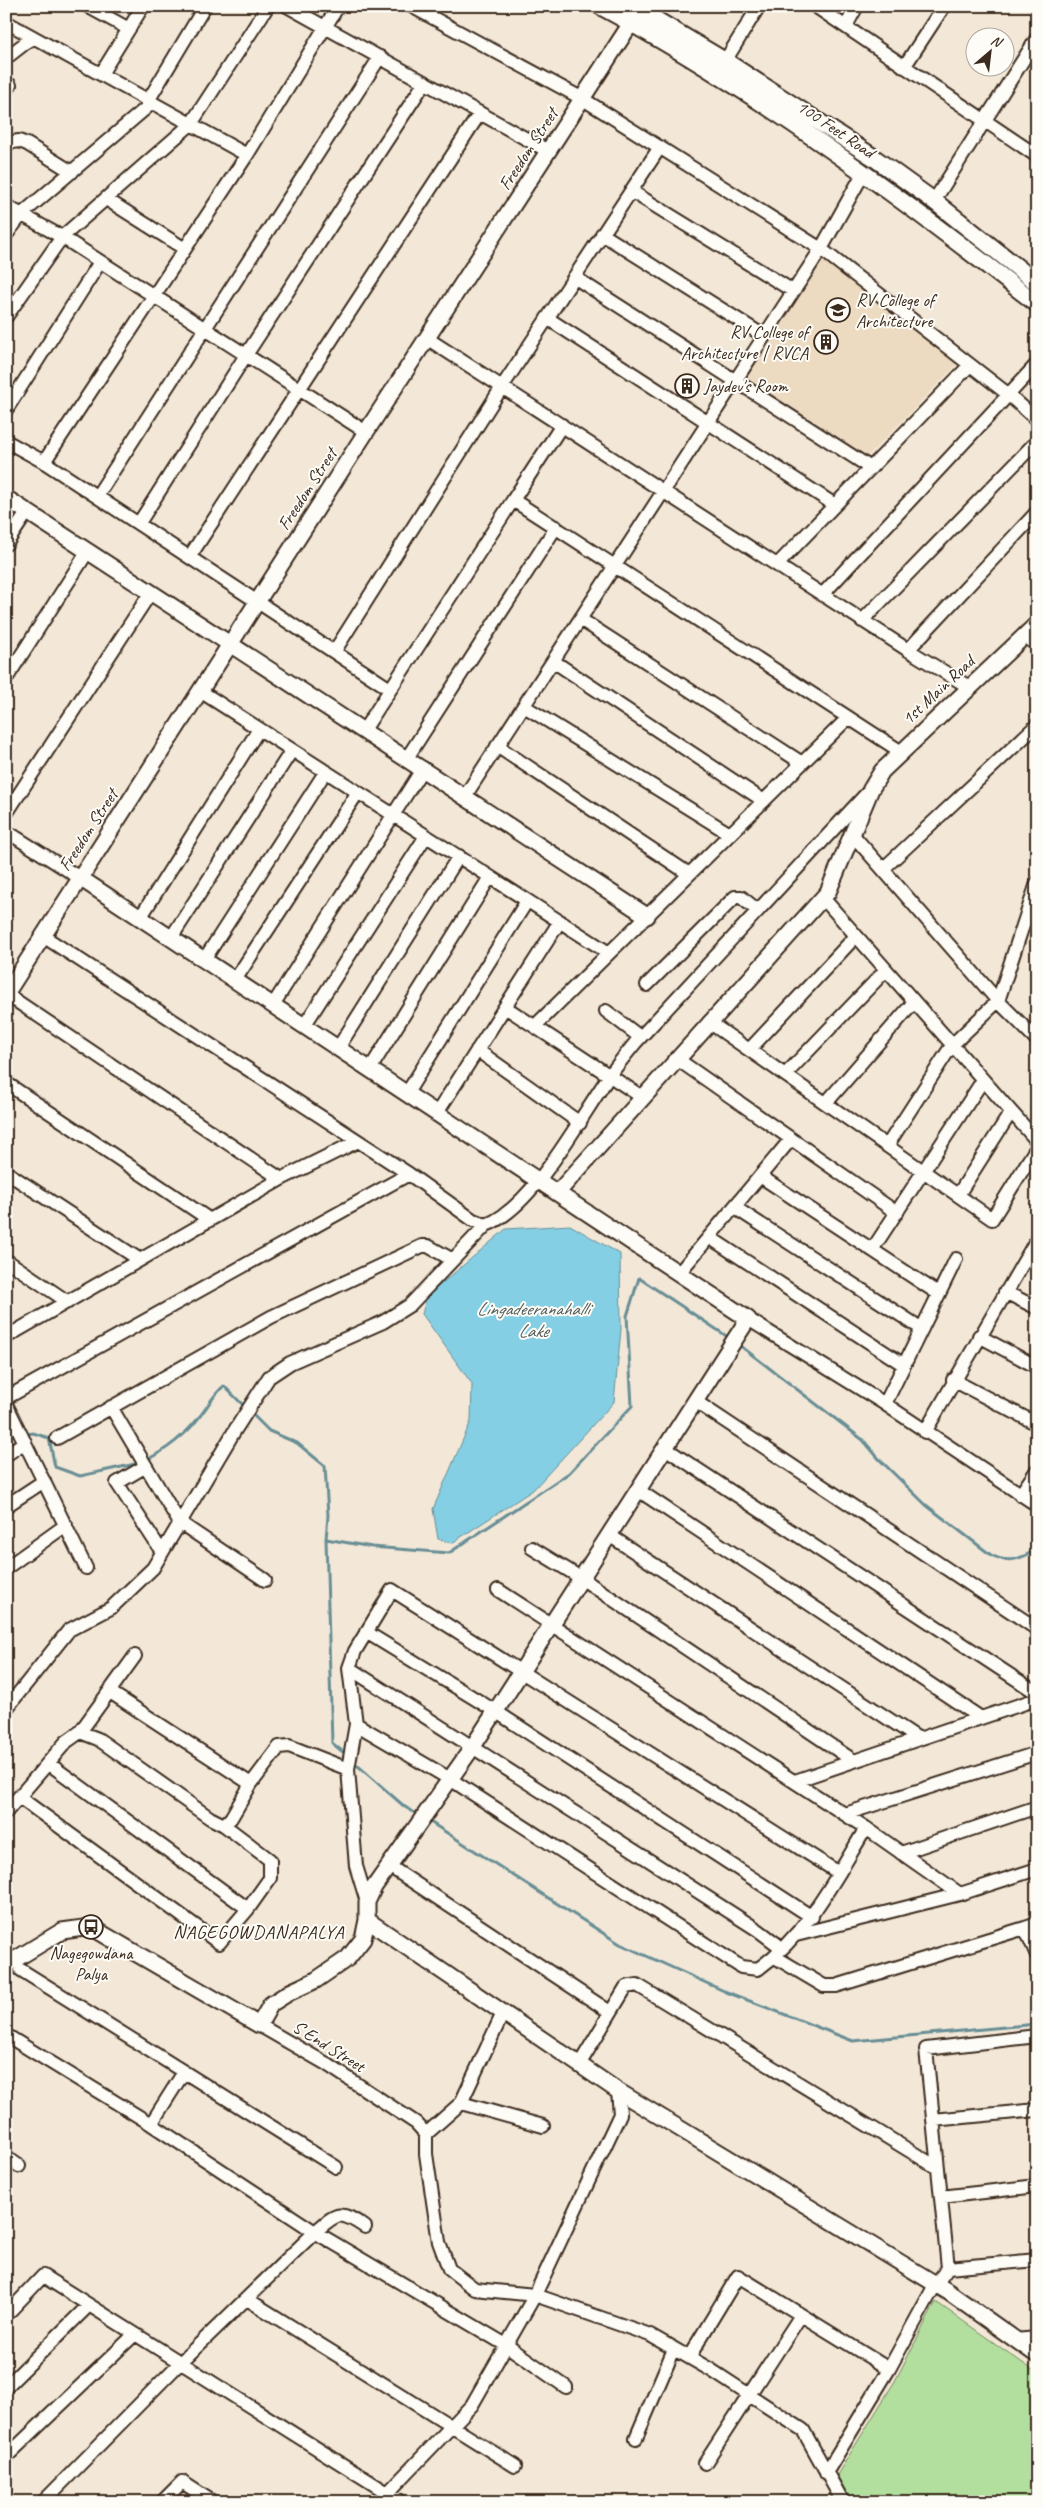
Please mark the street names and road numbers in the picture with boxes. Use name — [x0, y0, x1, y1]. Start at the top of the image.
street label: 100 Feet Road — [793, 95, 881, 165]
street label: Freedom Street — [493, 101, 564, 194]
street label: Freedom Street — [272, 441, 343, 534]
street label: 1st Main Road — [897, 649, 981, 729]
street label: Freedom Street — [53, 782, 124, 875]
street label: S End Street — [289, 2015, 371, 2078]

